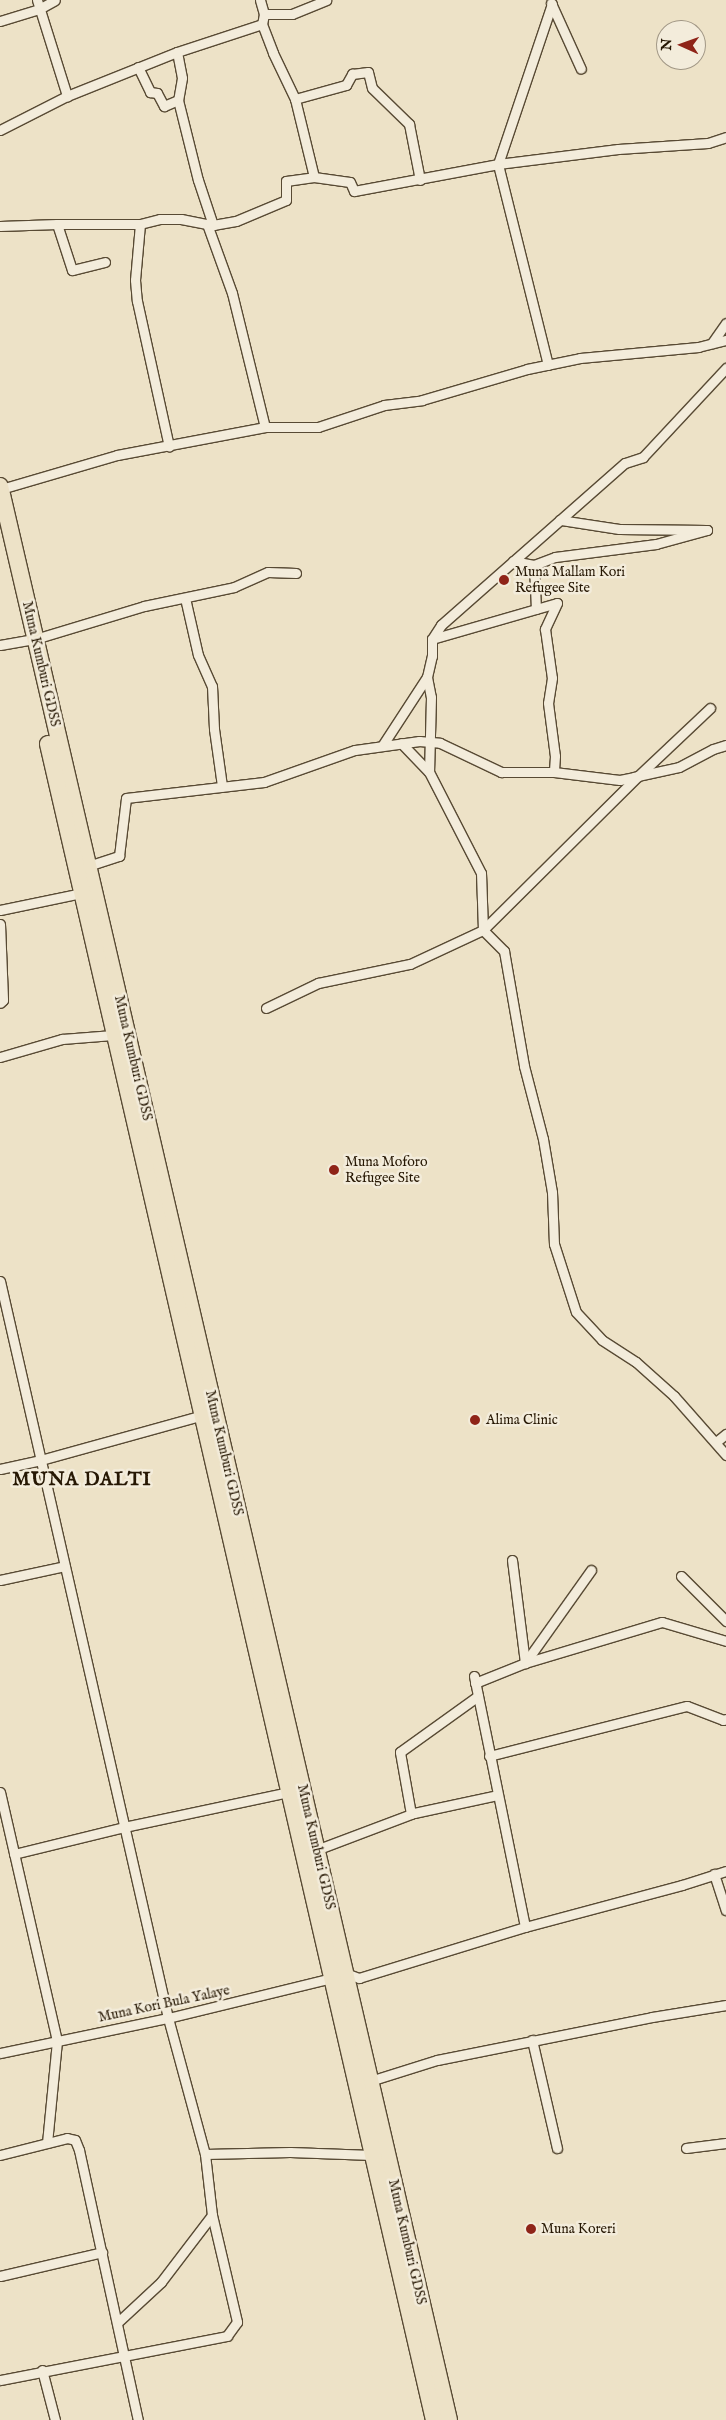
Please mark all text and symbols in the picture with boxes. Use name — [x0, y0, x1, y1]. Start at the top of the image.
north arrow — [656, 20, 706, 70]
text: N — [658, 38, 676, 51]
place label: Muna Mallam Kori Refugee Site — [515, 564, 625, 596]
marker: Muna Mallam Kori Refugee Site — [497, 573, 511, 587]
street label: Muna Kumburi GDSS — [18, 600, 64, 728]
street label: Muna Kumburi GDSS — [110, 994, 156, 1122]
place label: Muna Moforo Refugee Site — [345, 1154, 428, 1186]
marker: Muna Moforo Refugee Site — [327, 1163, 341, 1177]
street label: Muna Kumburi GDSS — [201, 1389, 247, 1517]
place label: Alima Clinic — [486, 1412, 558, 1428]
marker: Alima Clinic — [468, 1413, 482, 1427]
district label: MUNA DALTI — [11, 1470, 153, 1492]
street label: Muna Kumburi GDSS — [293, 1783, 339, 1911]
street label: Muna Kori Bula Yalaye — [97, 1982, 231, 2026]
street label: Muna Kumburi GDSS — [384, 2178, 430, 2306]
place label: Muna Koreri — [541, 2221, 616, 2237]
marker: Muna Koreri — [525, 2223, 537, 2235]

